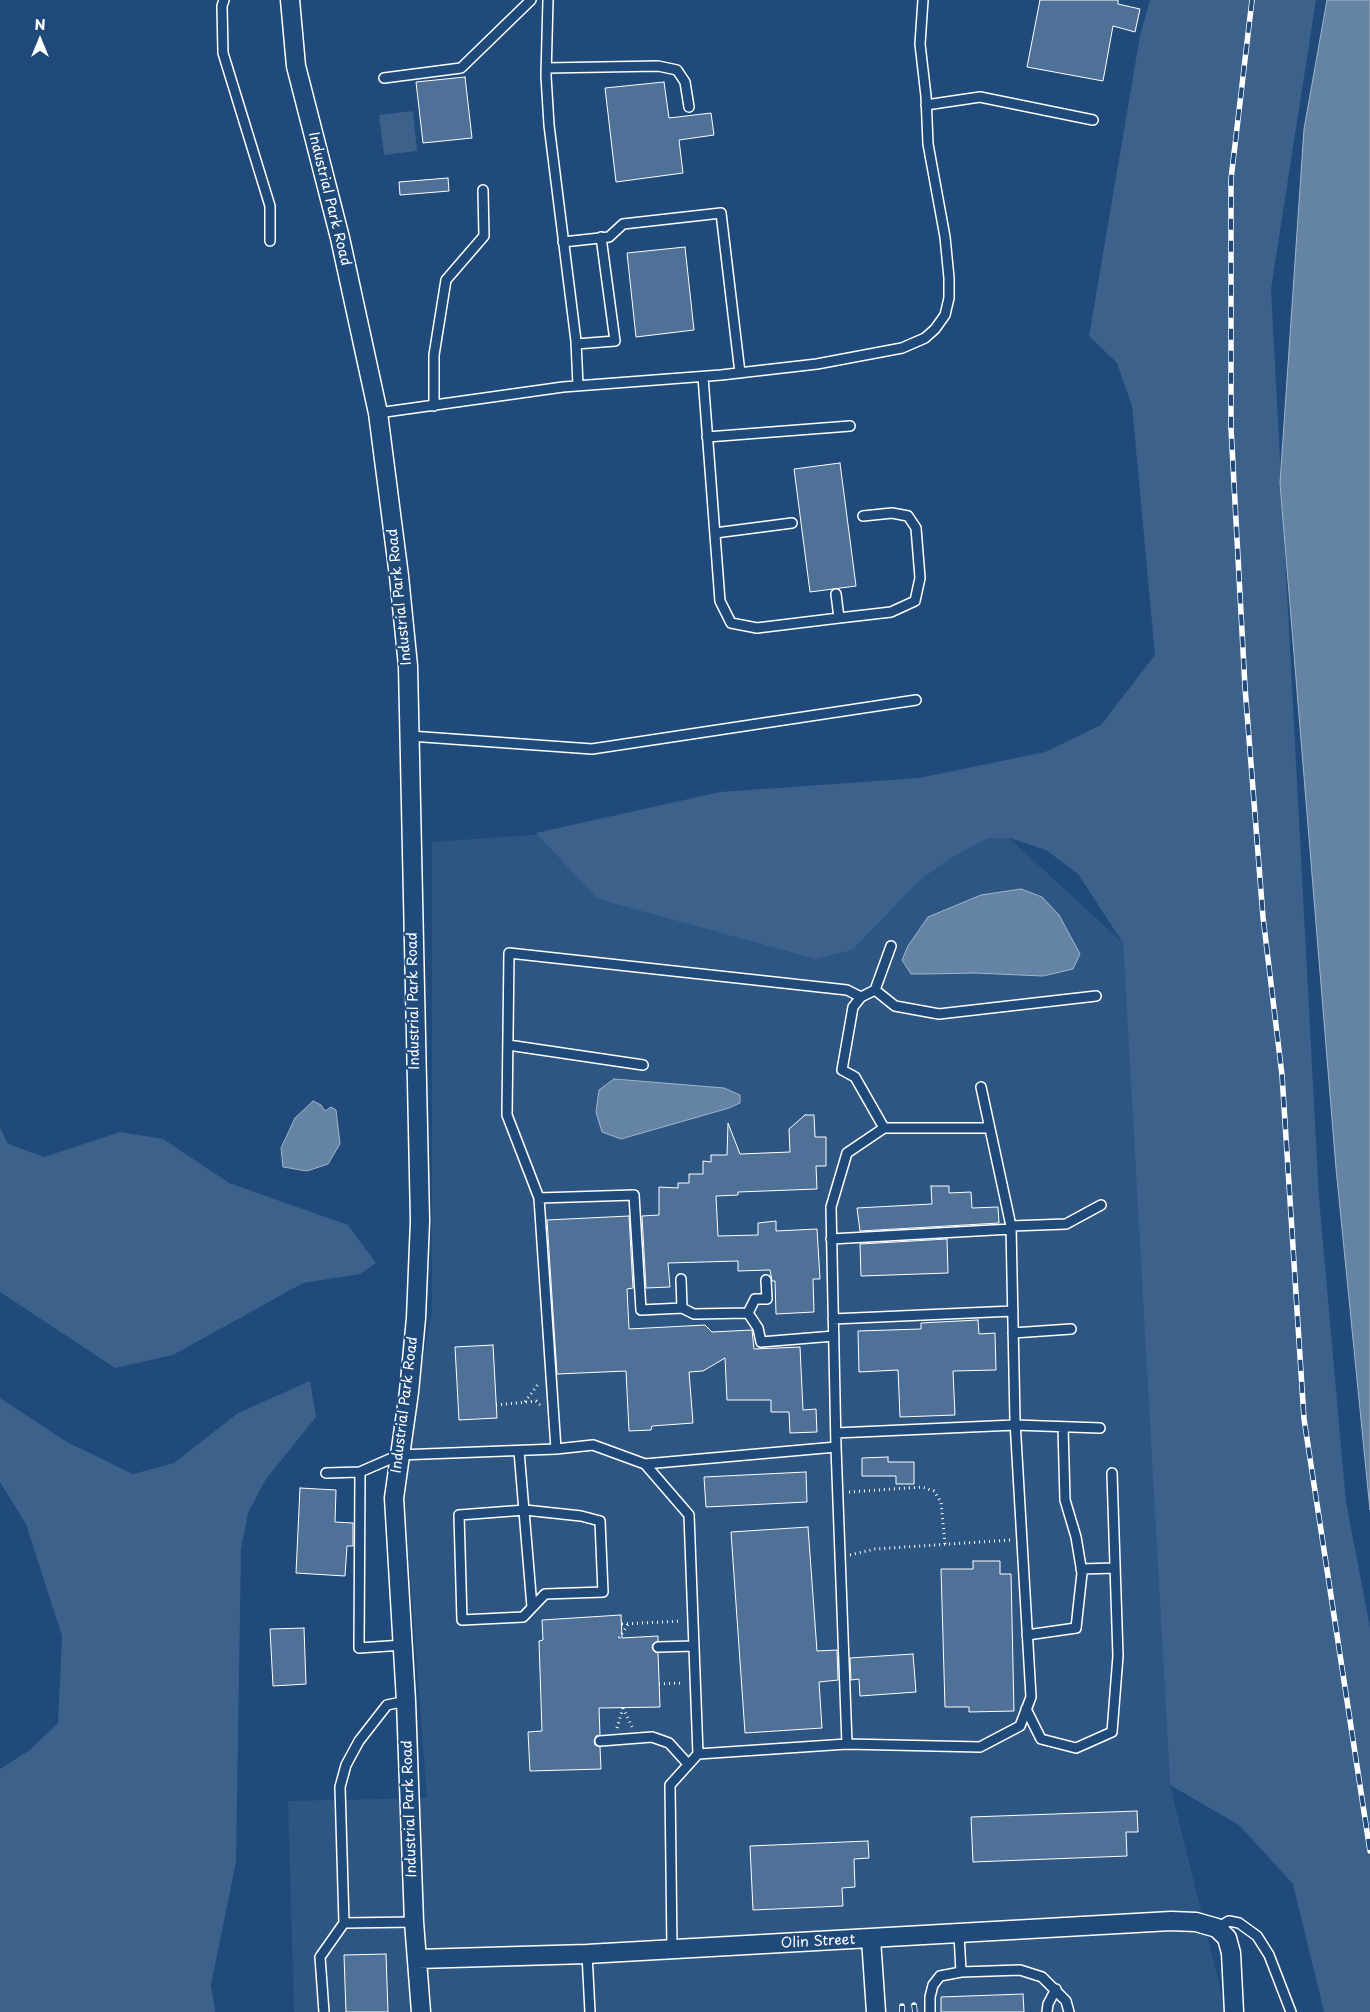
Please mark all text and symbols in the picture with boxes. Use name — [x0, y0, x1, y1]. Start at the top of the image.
text: N — [34, 14, 46, 35]
north arrow — [15, 15, 65, 65]
street label: Industrial Park Road — [304, 130, 354, 268]
street label: Industrial Park Road — [384, 528, 416, 666]
street label: Industrial Park Road — [404, 932, 424, 1070]
street label: Industrial Park Road — [388, 1336, 422, 1474]
street label: Industrial Park Road — [399, 1740, 421, 1878]
street label: Olin Street — [780, 1932, 856, 1952]

